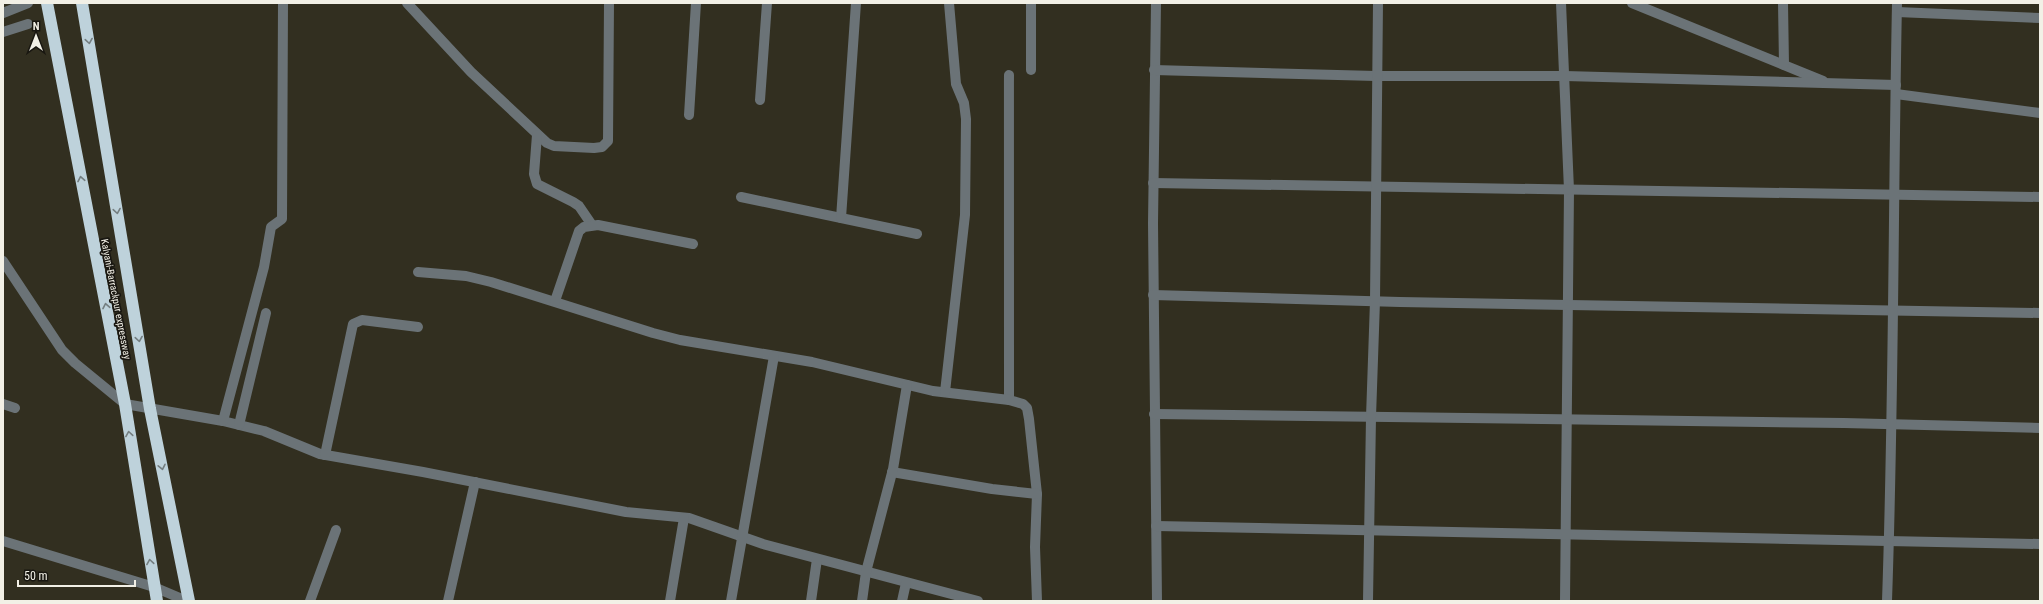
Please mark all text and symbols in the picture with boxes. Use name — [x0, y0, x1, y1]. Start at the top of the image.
north arrow — [16, 16, 56, 56]
text: N — [33, 20, 40, 33]
one-way arrow — [84, 38, 93, 45]
one-way arrow — [77, 176, 85, 182]
one-way arrow — [112, 208, 121, 214]
street label: Kalyani-Barrackpur expressway — [99, 238, 133, 360]
one-way arrow — [102, 303, 110, 310]
one-way arrow — [134, 336, 142, 342]
one-way arrow — [126, 431, 134, 437]
one-way arrow — [157, 464, 166, 470]
one-way arrow — [146, 559, 155, 566]
scale bar — [18, 562, 135, 588]
text: 50 m — [24, 569, 48, 583]

